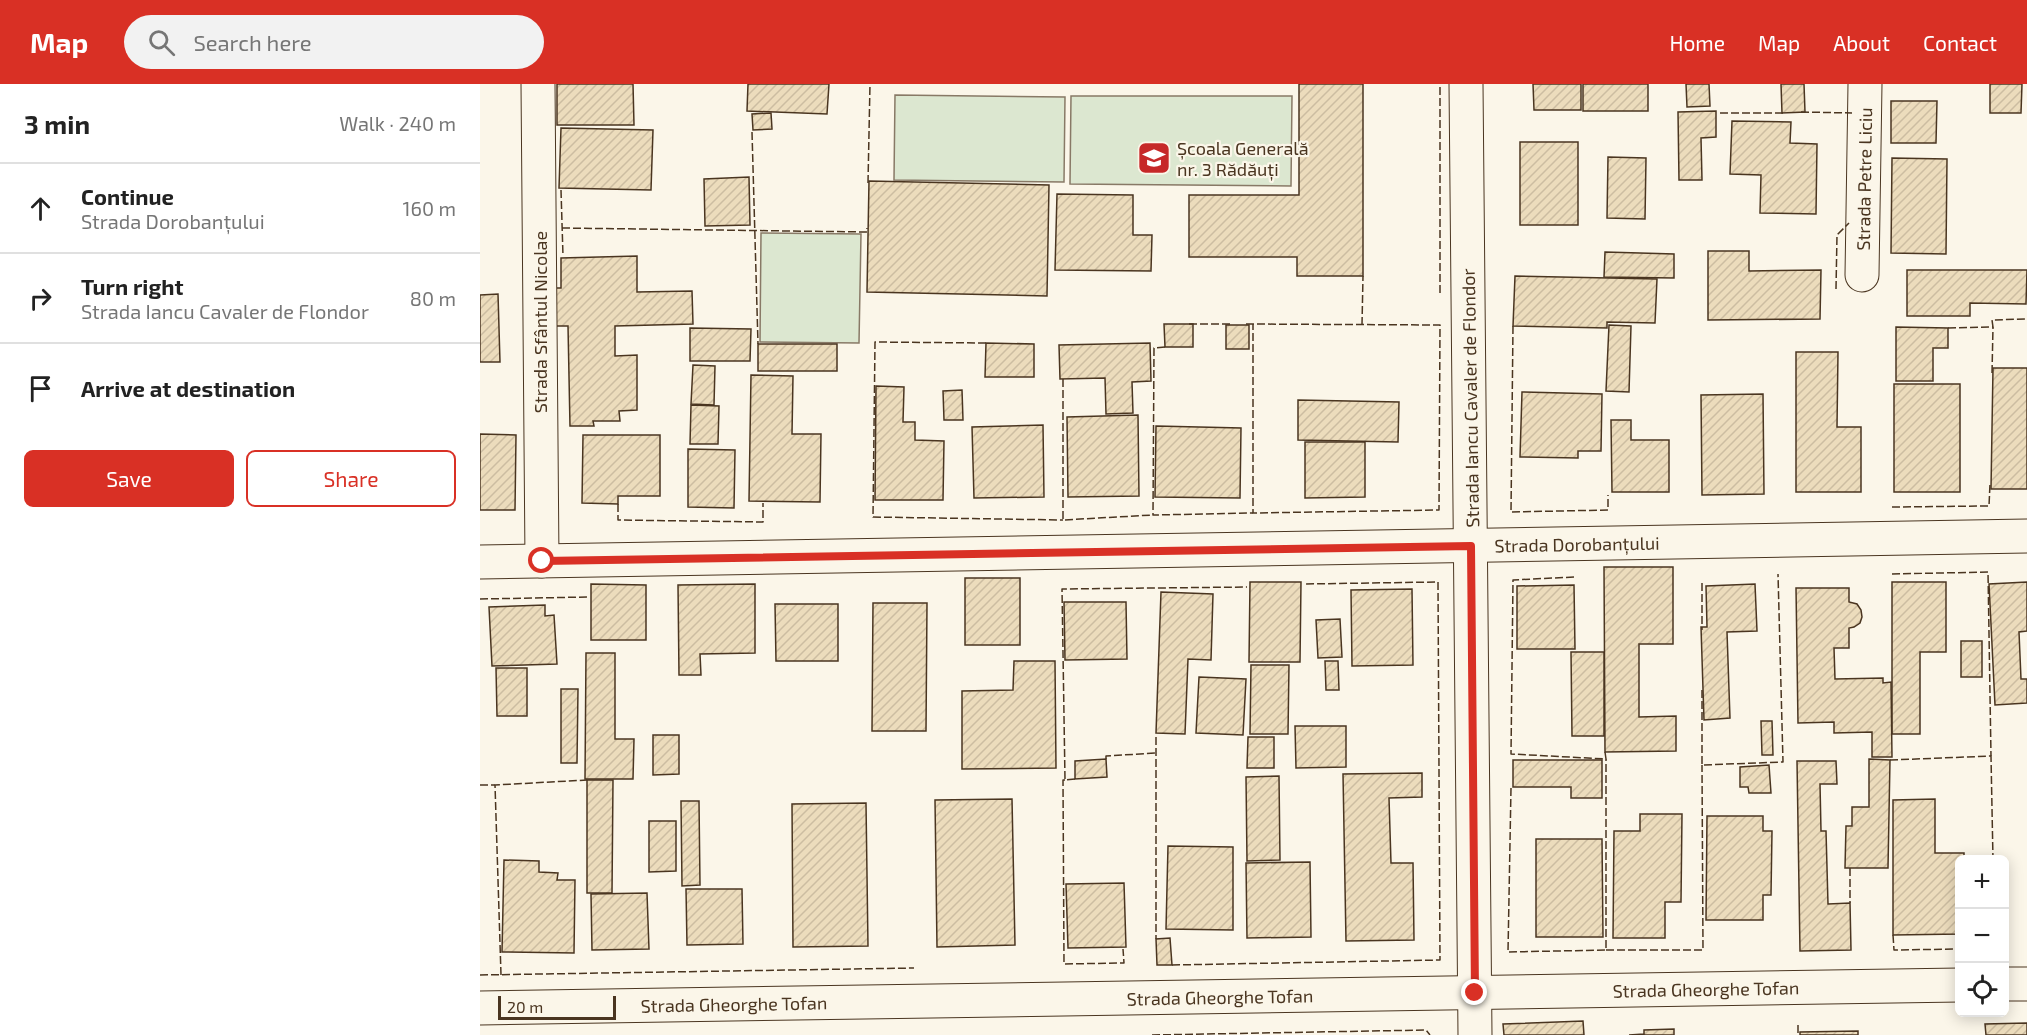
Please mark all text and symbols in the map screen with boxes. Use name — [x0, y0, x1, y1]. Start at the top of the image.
search box — [124, 15, 544, 69]
text: Map — [30, 25, 88, 59]
icon: search — [145, 26, 178, 59]
text: Search here — [193, 29, 312, 55]
text: Home — [1669, 30, 1725, 55]
text: Map — [1758, 30, 1800, 55]
text: About — [1833, 30, 1890, 55]
text: Contact — [1923, 30, 1997, 55]
street label: Strada Petre Liciu — [1852, 107, 1876, 251]
text: 3 min — [24, 108, 90, 139]
text: Walk · 240 m — [339, 111, 456, 135]
place label: Școala Generală nr. 3 Rădăuți — [1177, 137, 1309, 181]
school or university icon: Școala Generală nr. 3 Rădăuți — [1136, 140, 1172, 176]
text: Continue — [81, 183, 174, 209]
icon: ahead — [24, 192, 57, 225]
text: 160 m — [403, 196, 456, 220]
text: Strada Dorobanțului — [81, 209, 265, 233]
street label: Strada Sfântul Nicolae — [529, 231, 551, 413]
street label: Strada Iancu Cavaler de Flondor — [1457, 268, 1483, 528]
text: Turn right — [81, 273, 183, 299]
icon: right — [24, 282, 57, 315]
text: 80 m — [410, 286, 456, 310]
text: Strada Iancu Cavaler de Flondor — [81, 299, 369, 323]
icon: arrive — [24, 372, 57, 405]
text: Arrive at destination — [81, 375, 295, 401]
button: Save — [24, 450, 234, 507]
button: Share — [246, 450, 456, 507]
street label: Strada Dorobanțului — [1494, 532, 1660, 557]
route start — [528, 547, 554, 573]
map controls — [1955, 855, 2009, 1017]
button: + — [1955, 855, 2009, 909]
button: − — [1955, 909, 2009, 963]
button: locate — [1955, 963, 2009, 1017]
street label: Strada Gheorghe Tofan — [1613, 976, 1799, 1002]
route end — [1461, 979, 1487, 1005]
street label: Strada Gheorghe Tofan — [1127, 984, 1313, 1010]
street label: Strada Gheorghe Tofan — [641, 991, 827, 1017]
scale bar — [498, 993, 616, 1020]
text: 20 m — [507, 997, 543, 1016]

